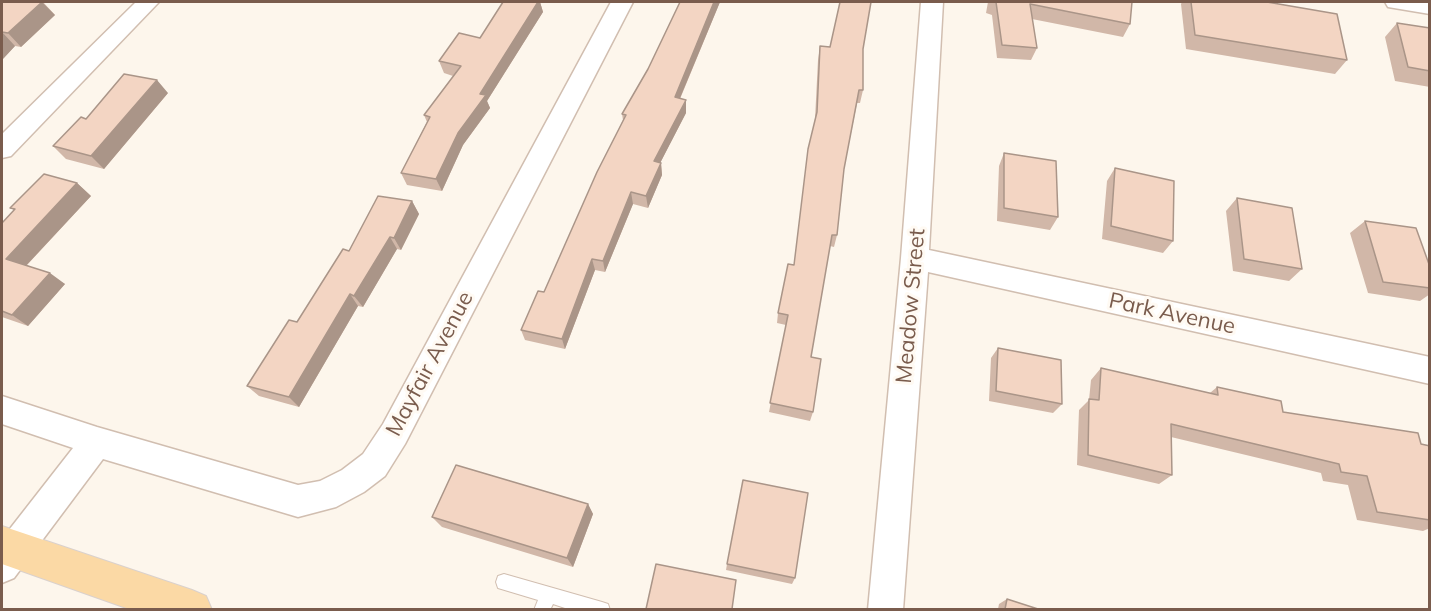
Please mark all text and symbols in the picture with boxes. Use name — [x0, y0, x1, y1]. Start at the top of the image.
street label: Meadow Street — [891, 227, 931, 385]
street label: Mayfair Avenue — [381, 287, 479, 441]
street label: Park Avenue — [1106, 288, 1238, 340]

